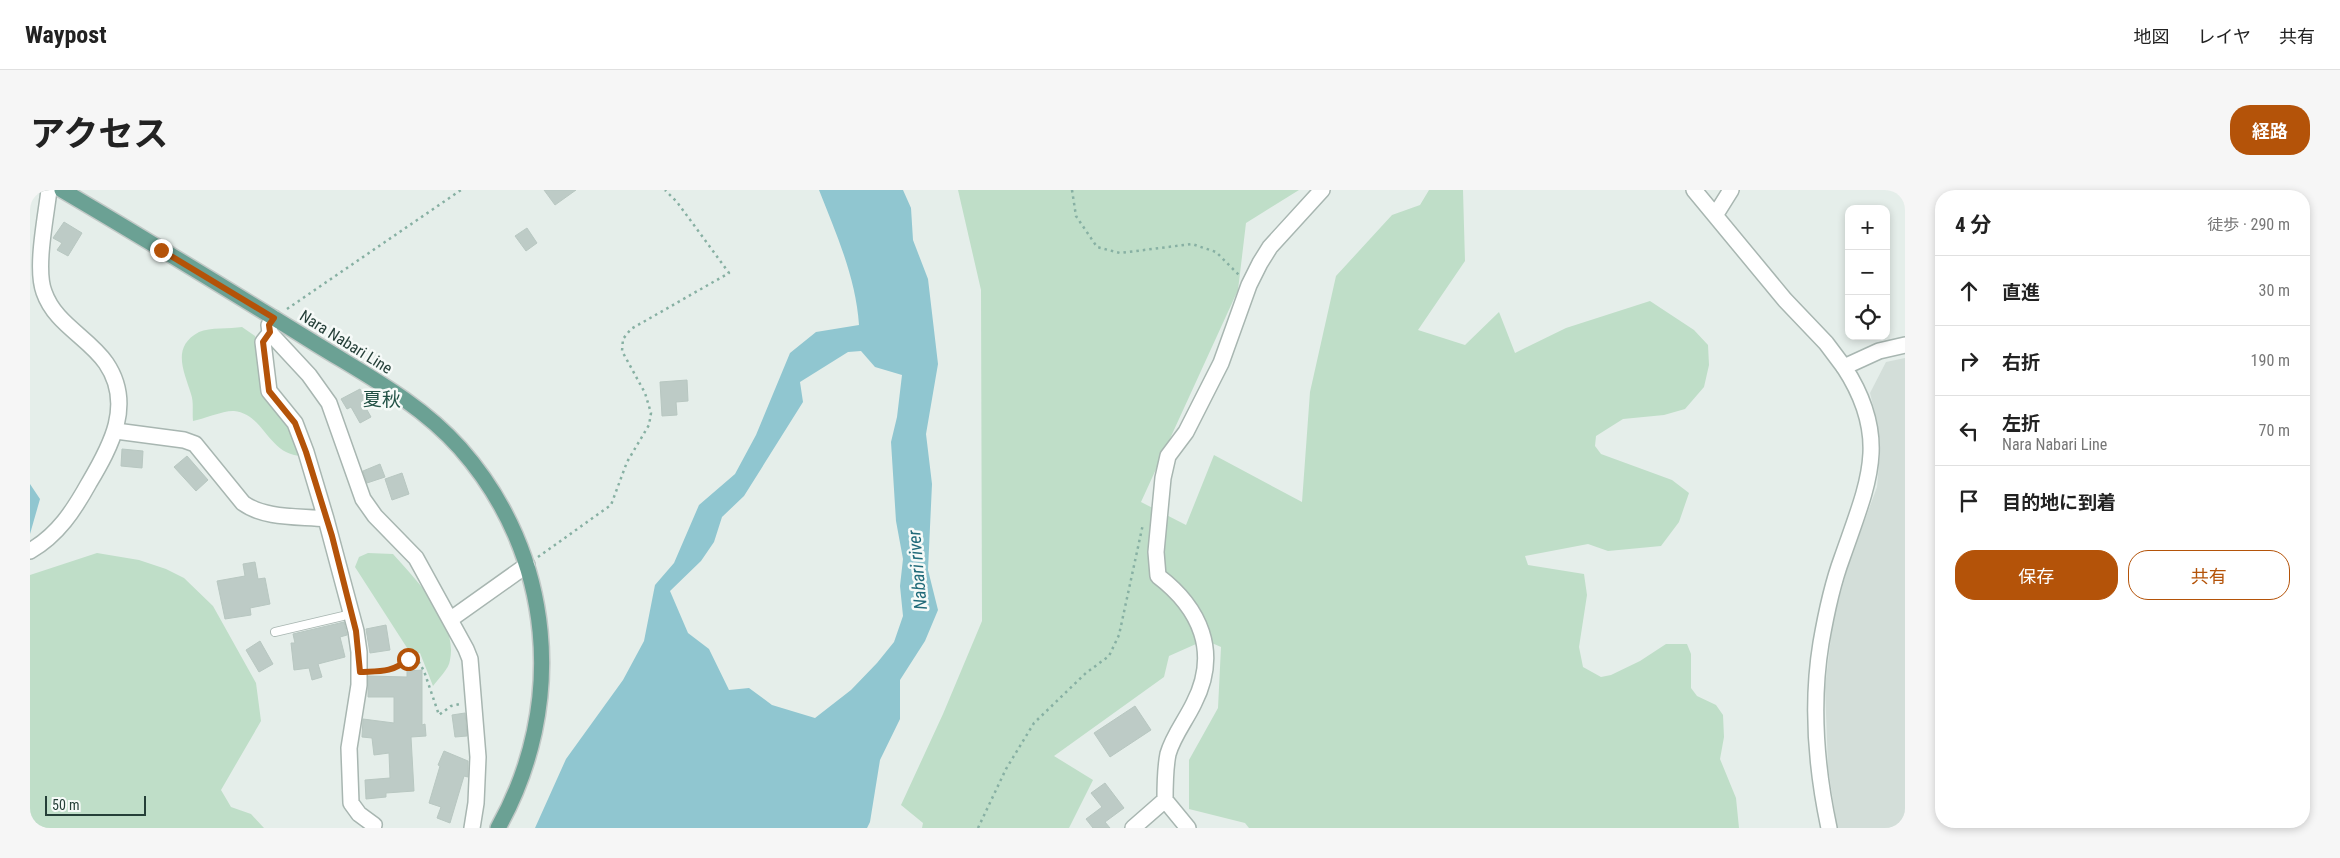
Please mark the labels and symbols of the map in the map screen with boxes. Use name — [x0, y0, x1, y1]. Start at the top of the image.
route end — [150, 239, 173, 262]
street label: Nara Nabari Line — [296, 306, 396, 378]
district label: 夏秋 — [363, 388, 401, 411]
water label: Nabari river — [903, 529, 931, 611]
route start — [397, 648, 420, 671]
scale bar — [45, 793, 146, 816]

